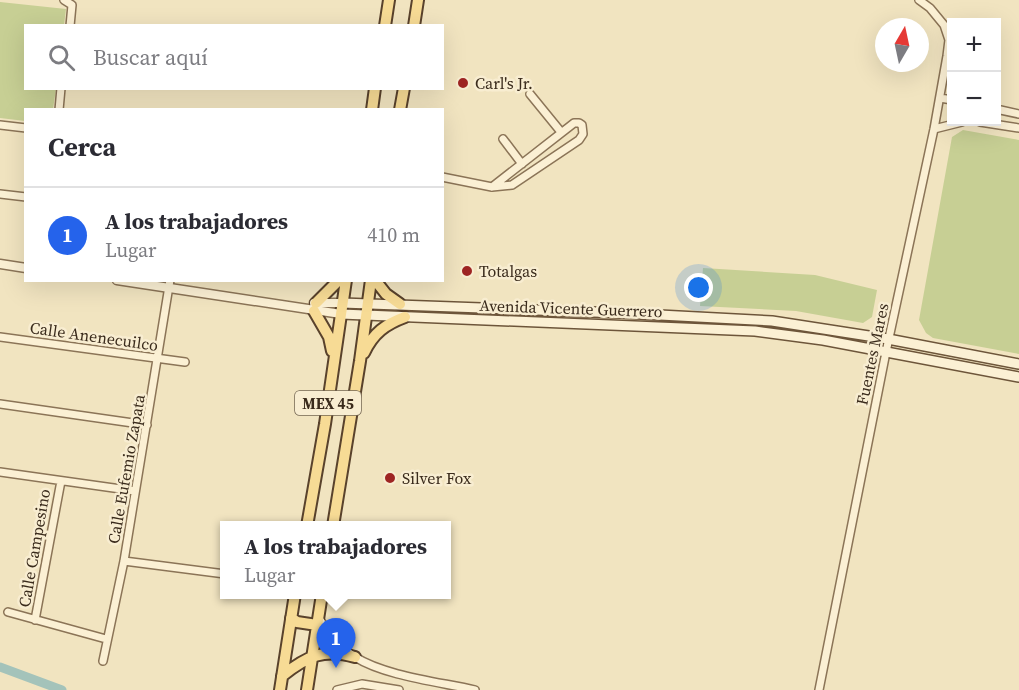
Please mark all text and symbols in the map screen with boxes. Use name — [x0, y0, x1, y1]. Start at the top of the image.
north arrow — [875, 18, 929, 72]
map controls — [947, 18, 1001, 126]
button: + — [947, 18, 1001, 72]
search box — [24, 24, 444, 90]
icon: search — [45, 41, 78, 74]
text: Buscar aquí — [93, 42, 208, 72]
place label: Carl's Jr. — [475, 72, 533, 94]
button: − — [947, 72, 1001, 126]
marker: Carl's Jr. — [456, 76, 470, 90]
text: Cerca — [48, 129, 116, 165]
text: A los trabajadores — [105, 206, 288, 236]
text: 1 — [62, 221, 73, 249]
text: 410 m — [367, 221, 420, 249]
text: Lugar — [105, 236, 156, 264]
place label: Totalgas — [479, 260, 537, 282]
marker: Totalgas — [460, 264, 474, 278]
your location — [684, 273, 713, 302]
street label: Avenida Vicente Guerrero — [479, 294, 663, 322]
street label: Fuentes Mares — [850, 301, 894, 407]
street label: Calle Anenecuilco — [28, 316, 160, 356]
road number: MEX 45 — [295, 391, 361, 415]
street label: Calle Eufemio Zapata — [102, 392, 150, 545]
place label: Silver Fox — [402, 467, 472, 489]
marker: Silver Fox — [383, 471, 397, 485]
street label: Calle Campesino — [13, 487, 55, 609]
popup — [220, 521, 451, 599]
text: A los trabajadores — [244, 531, 427, 561]
text: Lugar — [244, 561, 295, 589]
pin: 1 — [316, 618, 356, 668]

